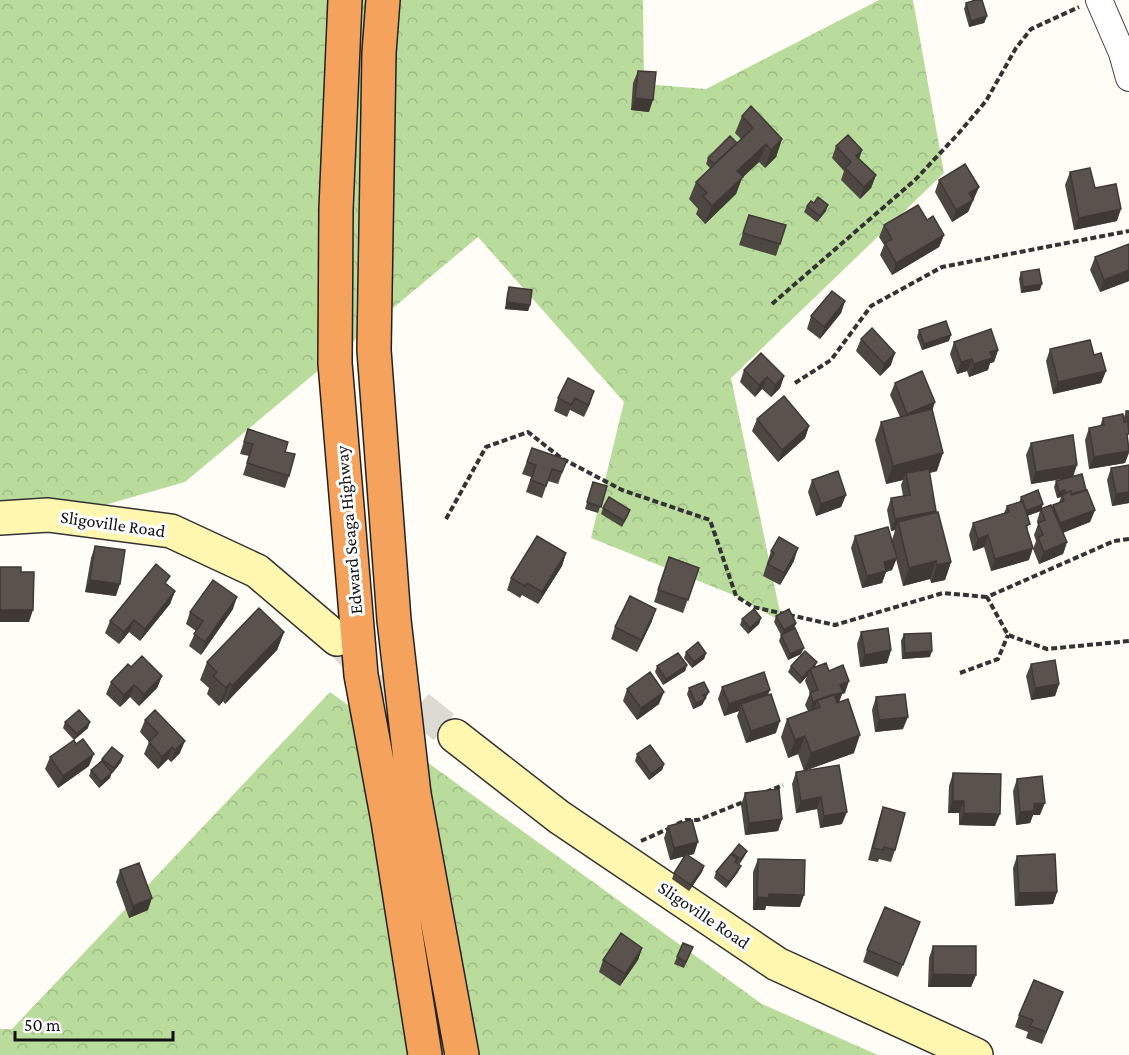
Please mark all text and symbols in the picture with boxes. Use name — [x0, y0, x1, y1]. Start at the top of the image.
street label: Edward Seaga Highway — [332, 444, 366, 615]
street label: Sligoville Road — [59, 507, 167, 541]
street label: Sligoville Road — [655, 877, 754, 953]
scale bar — [15, 1004, 172, 1042]
text: 50 m — [24, 1015, 61, 1035]

